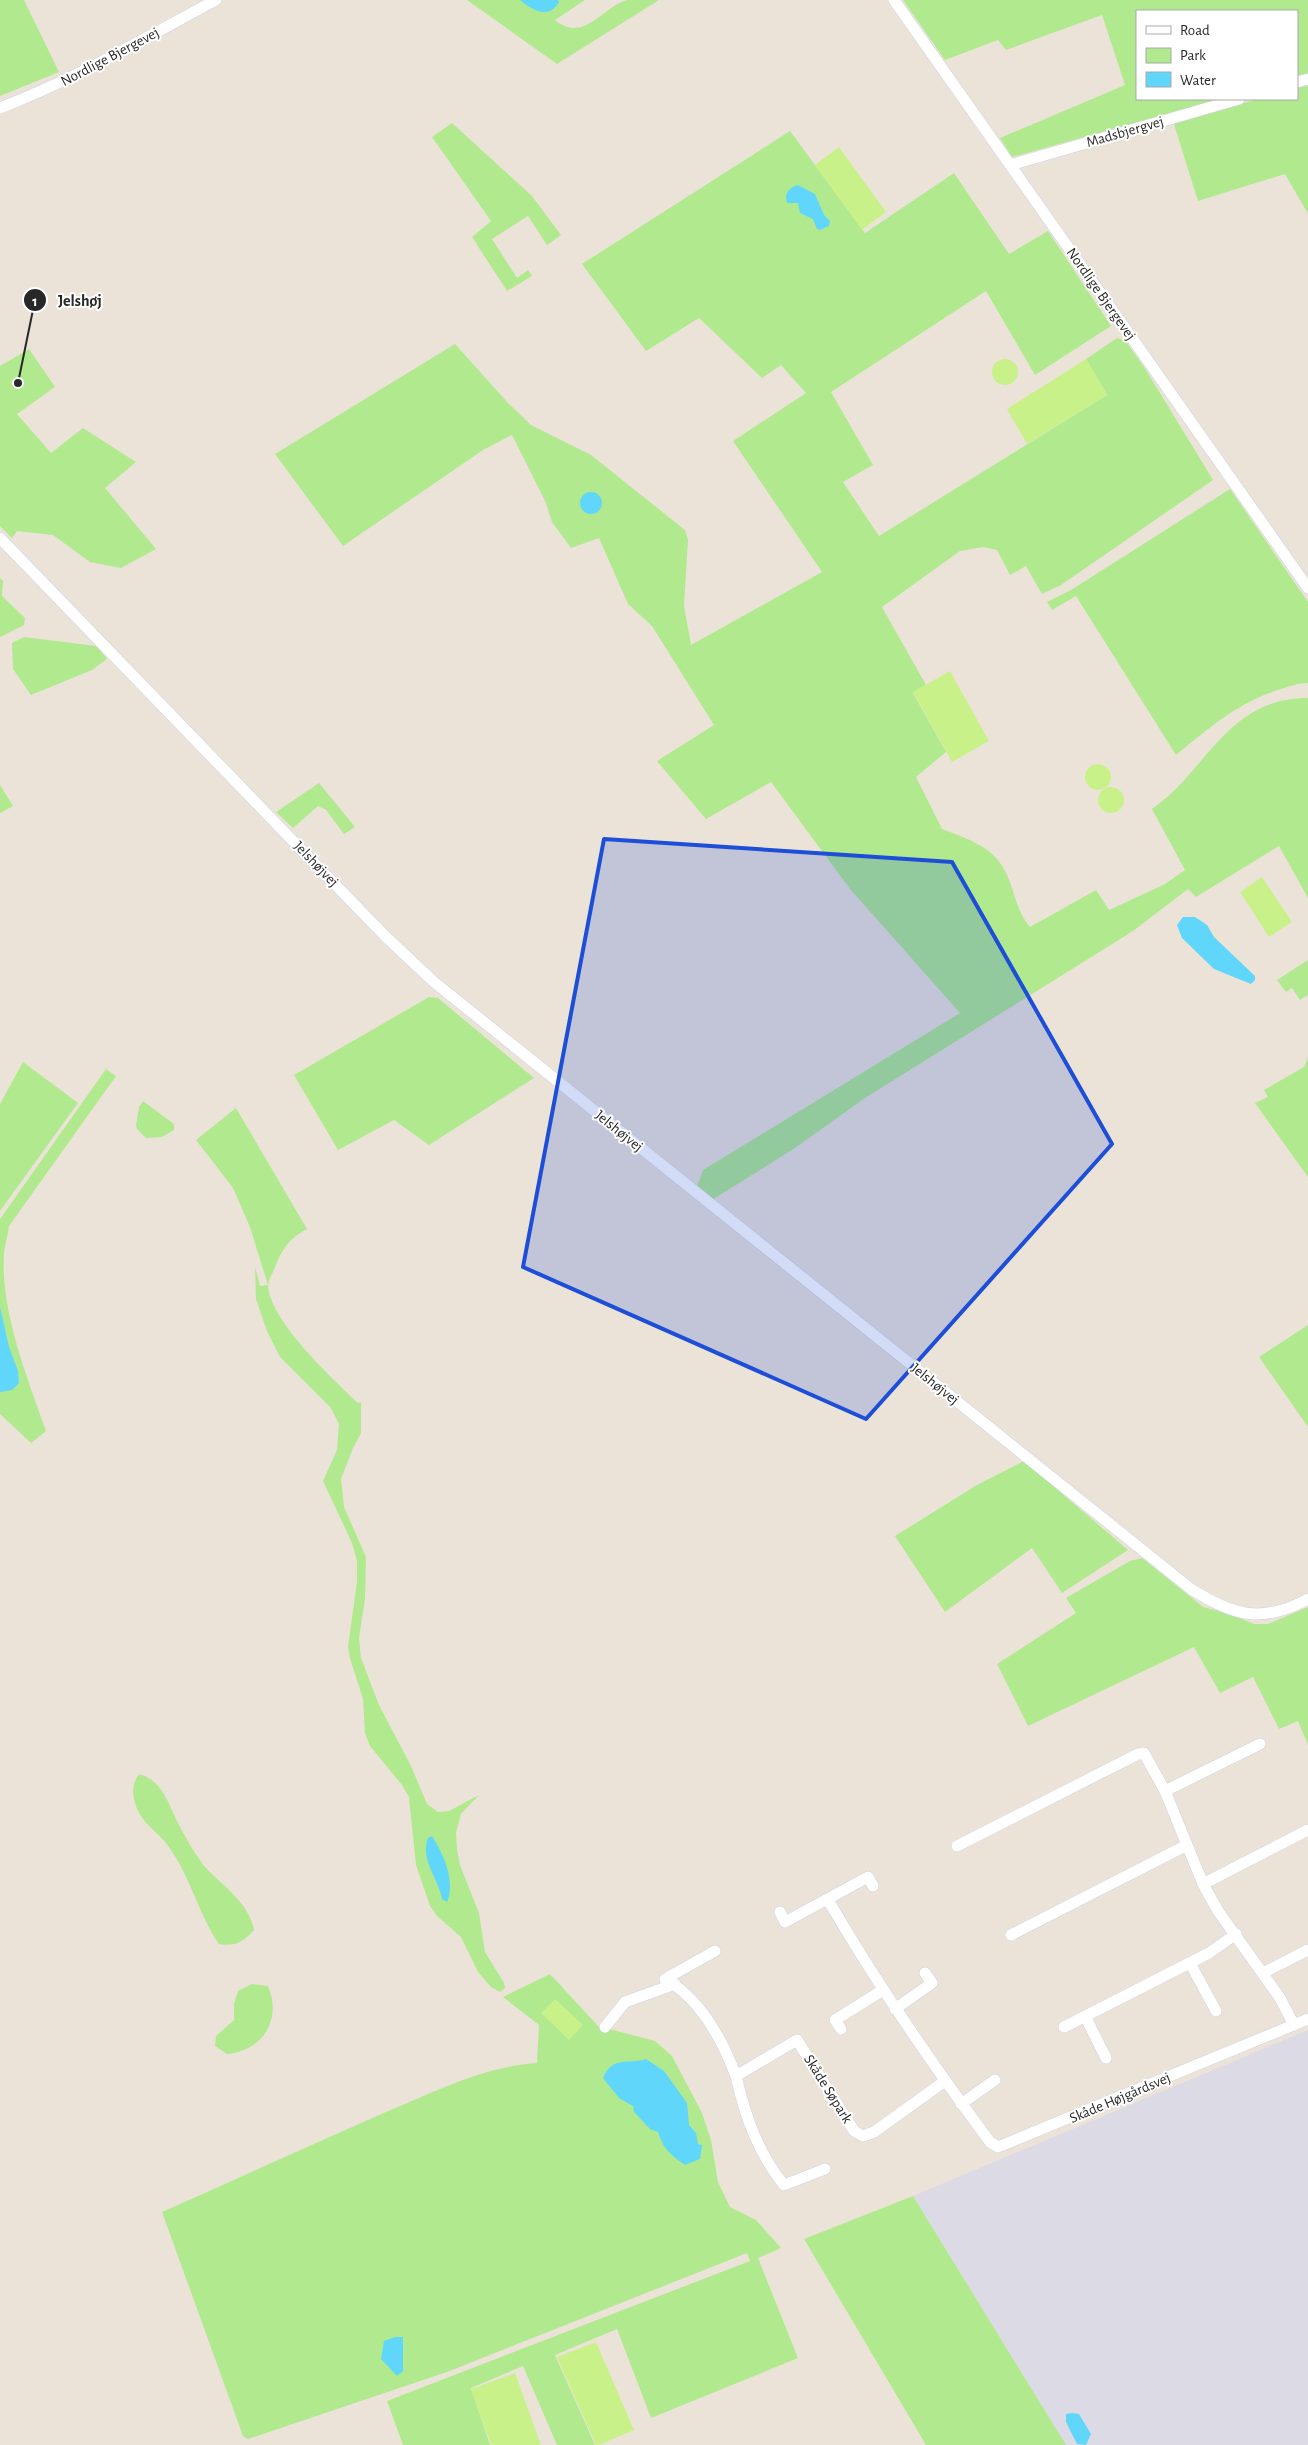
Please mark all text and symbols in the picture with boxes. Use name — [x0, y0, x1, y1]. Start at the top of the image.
legend — [1136, 10, 1298, 100]
text: Road — [1180, 23, 1210, 38]
street label: Nordlige Bjergevej — [58, 25, 162, 89]
text: Park — [1180, 48, 1206, 63]
text: Water — [1180, 73, 1216, 88]
street label: Madsbjergvej — [1085, 114, 1165, 150]
street label: Nordlige Bjergevej — [1064, 245, 1138, 343]
callout: Jelshøj — [23, 285, 112, 316]
text: Jelshøj — [58, 293, 102, 310]
text: 1 — [32, 294, 38, 309]
street label: Jelshøjvej — [291, 838, 341, 890]
street label: Jelshøjvej — [592, 1107, 646, 1155]
street label: Jelshøjvej — [908, 1360, 962, 1408]
street label: Skåde Søpark — [801, 2052, 855, 2126]
street label: Skåde Højgårdsvej — [1067, 2070, 1173, 2126]

